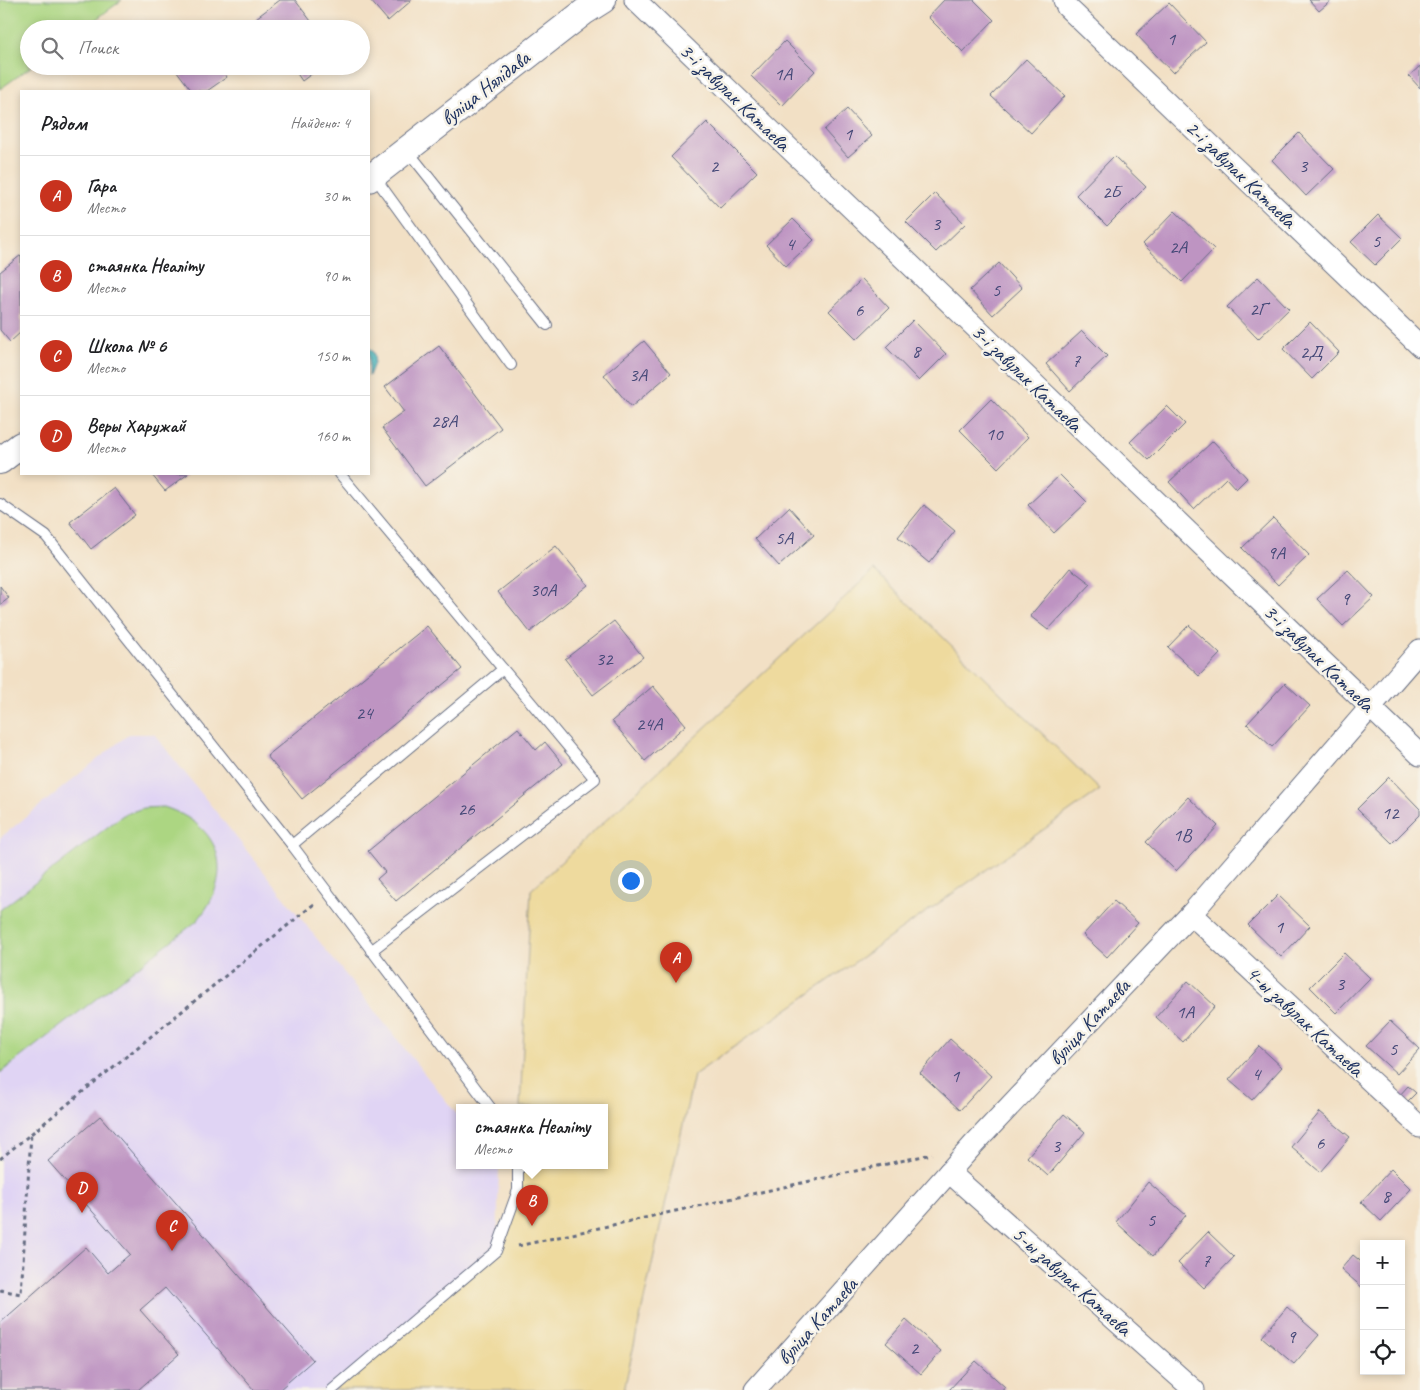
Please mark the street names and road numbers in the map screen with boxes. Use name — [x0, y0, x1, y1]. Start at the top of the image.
street label: 3-і завулак Катаева — [673, 38, 797, 158]
street label: вуліца Нялідава — [435, 44, 536, 131]
street label: 2-і завулак Катаева — [1179, 115, 1303, 235]
street label: 3-і завулак Катаева — [965, 319, 1089, 439]
street label: 3-і завулак Катаева — [1257, 599, 1381, 719]
street label: 4-ы завулак Катаева — [1242, 961, 1368, 1081]
street label: вуліца Катаева — [1043, 972, 1137, 1071]
street label: 5-ы завулак Катаева — [1006, 1221, 1138, 1343]
street label: вуліца Катаева — [771, 1271, 864, 1370]

